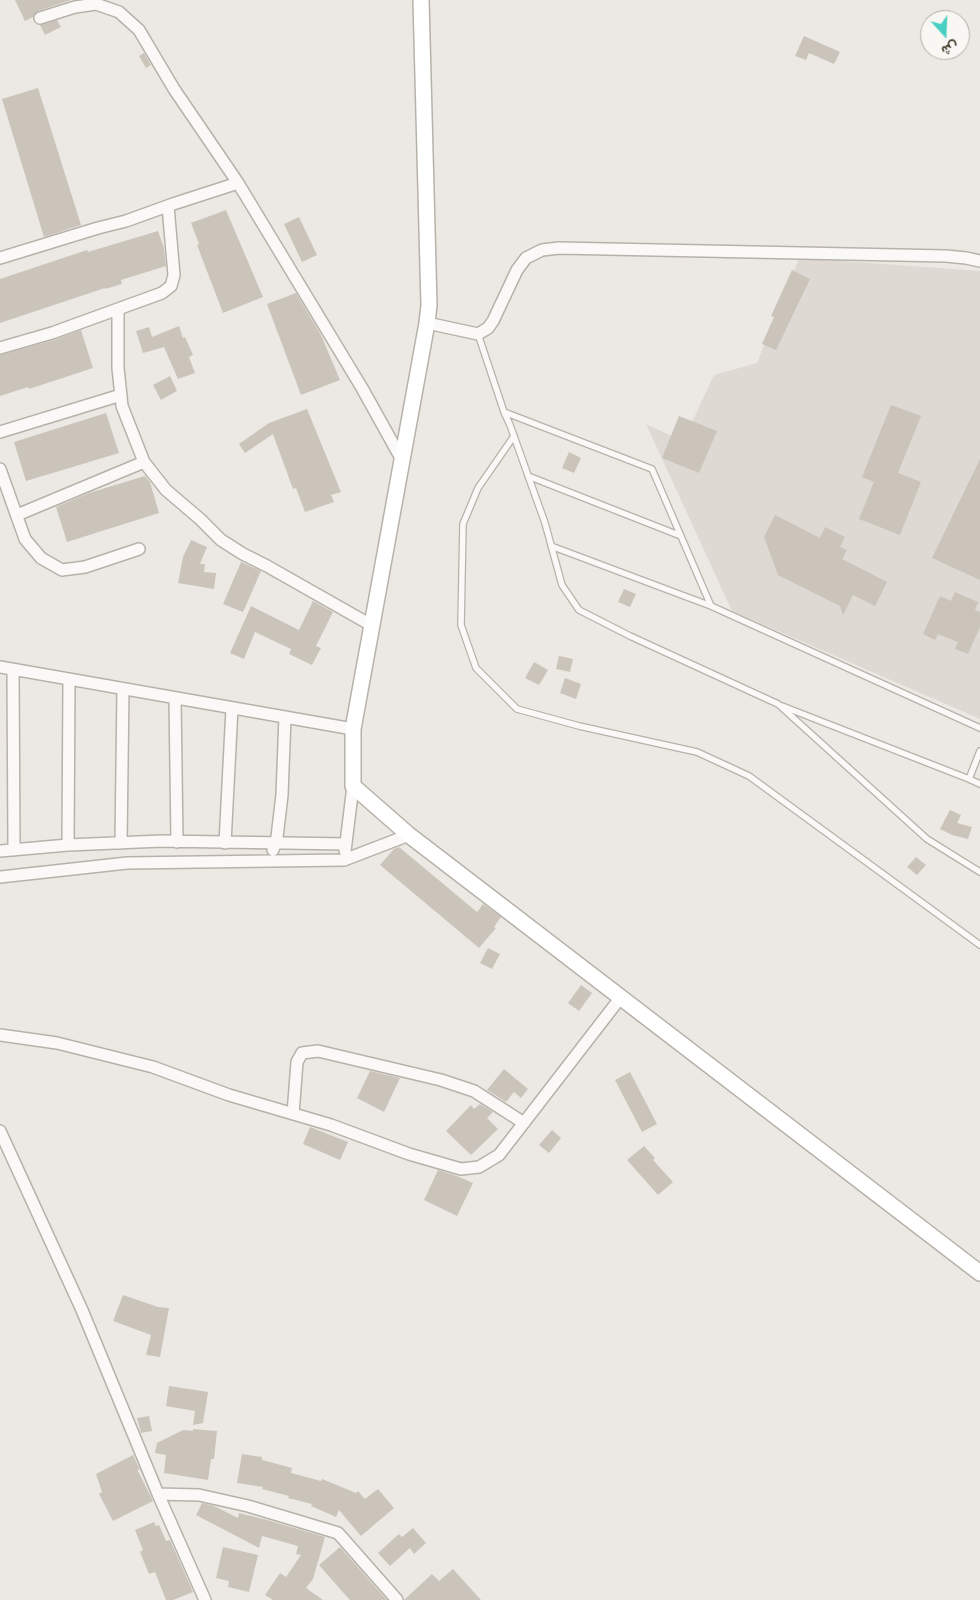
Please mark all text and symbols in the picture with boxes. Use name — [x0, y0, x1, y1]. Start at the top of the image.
north arrow — [920, 10, 970, 60]
text: ش — [939, 38, 961, 59]

